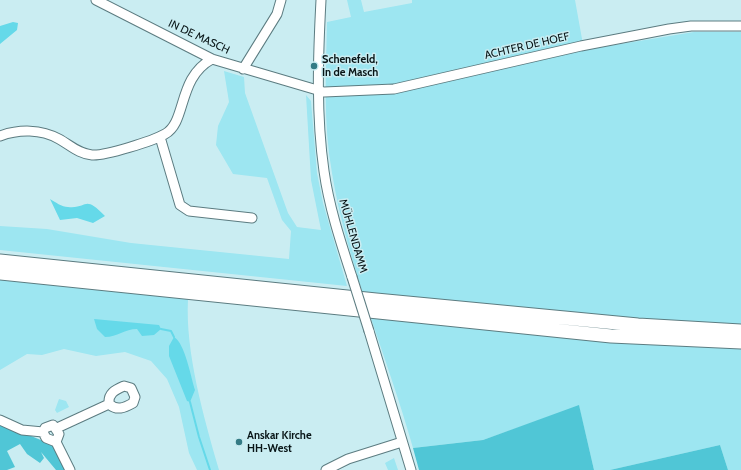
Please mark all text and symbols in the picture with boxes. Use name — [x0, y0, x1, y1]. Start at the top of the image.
street label: IN DE MASCH — [166, 17, 232, 57]
street label: ACHTER DE HOEF — [483, 30, 571, 62]
place label: Schenefeld, In de Masch — [322, 53, 378, 79]
marker: Schenefeld, In de Masch — [309, 61, 319, 71]
street label: MÜHLENDAMM — [336, 197, 370, 275]
place label: Anskar Kirche HH-West — [247, 429, 312, 455]
marker: Anskar Kirche HH-West — [234, 437, 244, 447]

